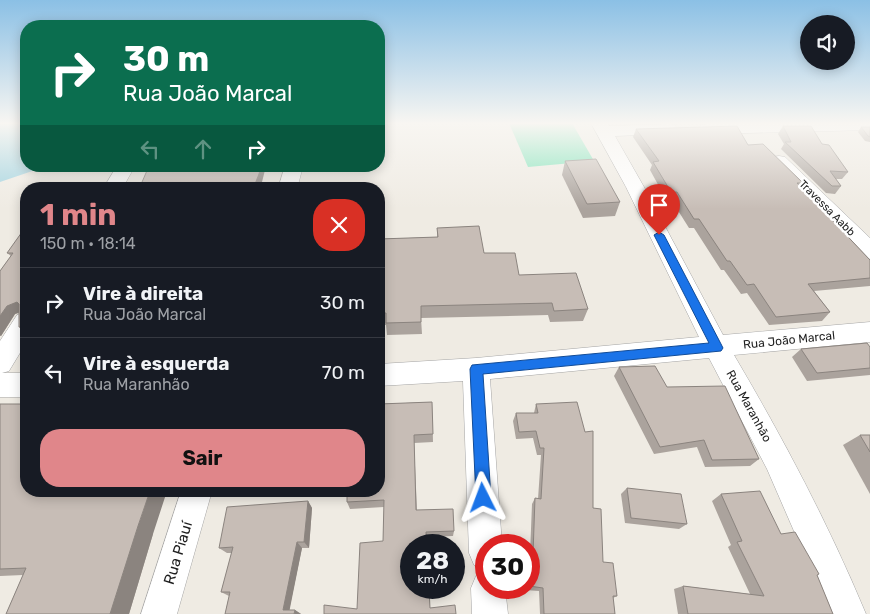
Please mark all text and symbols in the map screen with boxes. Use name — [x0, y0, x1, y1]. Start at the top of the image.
map controls — [800, 15, 855, 70]
button: sound — [800, 15, 855, 70]
text: 30 m — [123, 38, 209, 80]
icon: right — [40, 40, 105, 105]
text: Rua João Marcal — [123, 80, 292, 107]
icon: left — [136, 135, 164, 163]
icon: ahead — [189, 135, 217, 163]
icon: right — [242, 135, 270, 163]
street label: Travessa Aabb — [796, 177, 858, 239]
pin — [638, 184, 680, 235]
icon: arrive — [645, 191, 673, 219]
text: 1 min — [40, 197, 117, 233]
button: close — [313, 199, 365, 251]
text: 150 m · 18:14 — [40, 234, 136, 253]
text: Vire à direita — [83, 282, 203, 305]
icon: right — [40, 289, 68, 317]
text: 30 m — [320, 291, 365, 314]
text: Rua João Marcal — [83, 305, 206, 324]
street label: Rua João Marcal — [742, 328, 836, 352]
text: Vire à esquerda — [83, 352, 230, 375]
icon: left — [40, 359, 68, 387]
text: 70 m — [322, 361, 365, 384]
street label: Rua Maranhão — [723, 368, 775, 444]
text: Rua Maranhão — [83, 375, 190, 394]
button: Sair — [40, 429, 365, 487]
position arrow — [456, 471, 508, 523]
street label: Rua Piauí — [160, 518, 197, 587]
speed limit sign: 30 — [475, 534, 540, 599]
text: 28 — [416, 546, 449, 575]
text: km/h — [418, 572, 447, 586]

